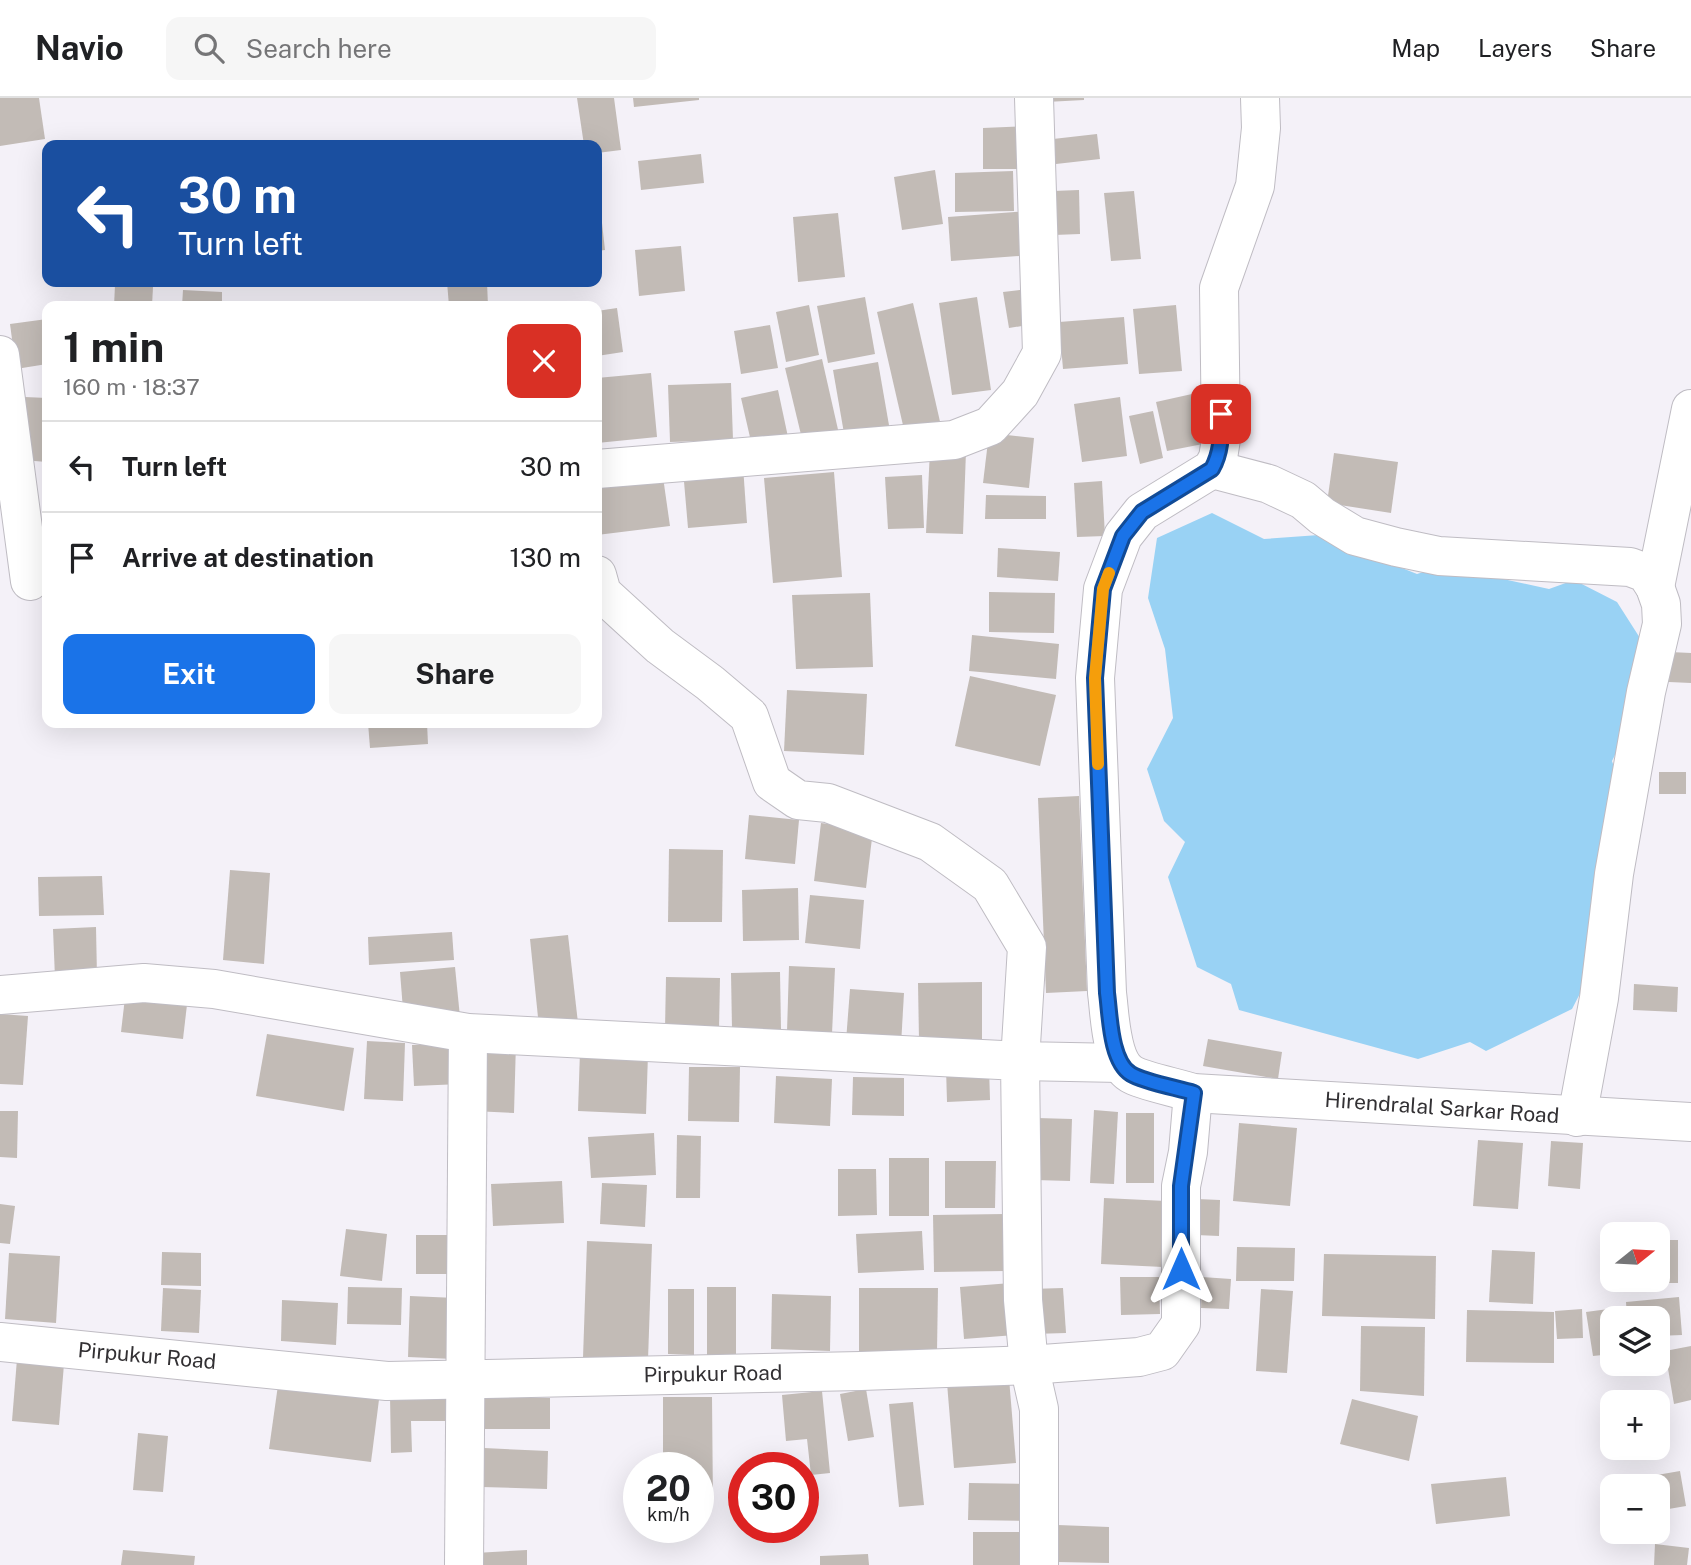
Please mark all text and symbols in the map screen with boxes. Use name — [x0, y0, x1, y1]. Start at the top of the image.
search box — [166, 17, 656, 80]
text: Navio — [35, 29, 124, 67]
icon: search — [190, 29, 228, 67]
text: Search here — [246, 33, 392, 64]
text: Map — [1391, 34, 1440, 62]
text: Layers — [1478, 34, 1552, 62]
text: Share — [1590, 34, 1656, 62]
text: 30 m — [178, 166, 297, 224]
icon: left — [63, 168, 154, 259]
text: Turn left — [178, 225, 303, 262]
text: 1 min — [63, 322, 164, 371]
button: close — [507, 324, 581, 398]
text: 160 m · 18:37 — [63, 373, 200, 400]
pin — [1191, 384, 1251, 444]
icon: arrive — [1202, 395, 1240, 433]
icon: left — [63, 448, 101, 486]
text: Turn left — [122, 451, 227, 482]
text: 30 m — [520, 451, 581, 482]
icon: arrive — [63, 539, 101, 577]
text: Arrive at destination — [122, 542, 374, 573]
text: 130 m — [509, 542, 581, 573]
button: Exit — [63, 634, 315, 714]
button: Share — [329, 634, 581, 714]
street label: Hirendralal Sarkar Road — [1324, 1087, 1560, 1128]
north arrow — [1600, 1222, 1670, 1292]
map controls — [1600, 1222, 1670, 1544]
position arrow — [1144, 1232, 1218, 1306]
button: layers — [1600, 1306, 1670, 1376]
street label: Pirpukur Road — [77, 1337, 217, 1374]
street label: Pirpukur Road — [643, 1360, 783, 1387]
button: + — [1600, 1390, 1670, 1460]
speed limit sign: 30 — [728, 1452, 819, 1543]
text: 20 — [646, 1468, 691, 1509]
button: − — [1600, 1474, 1670, 1544]
text: km/h — [647, 1504, 690, 1525]

